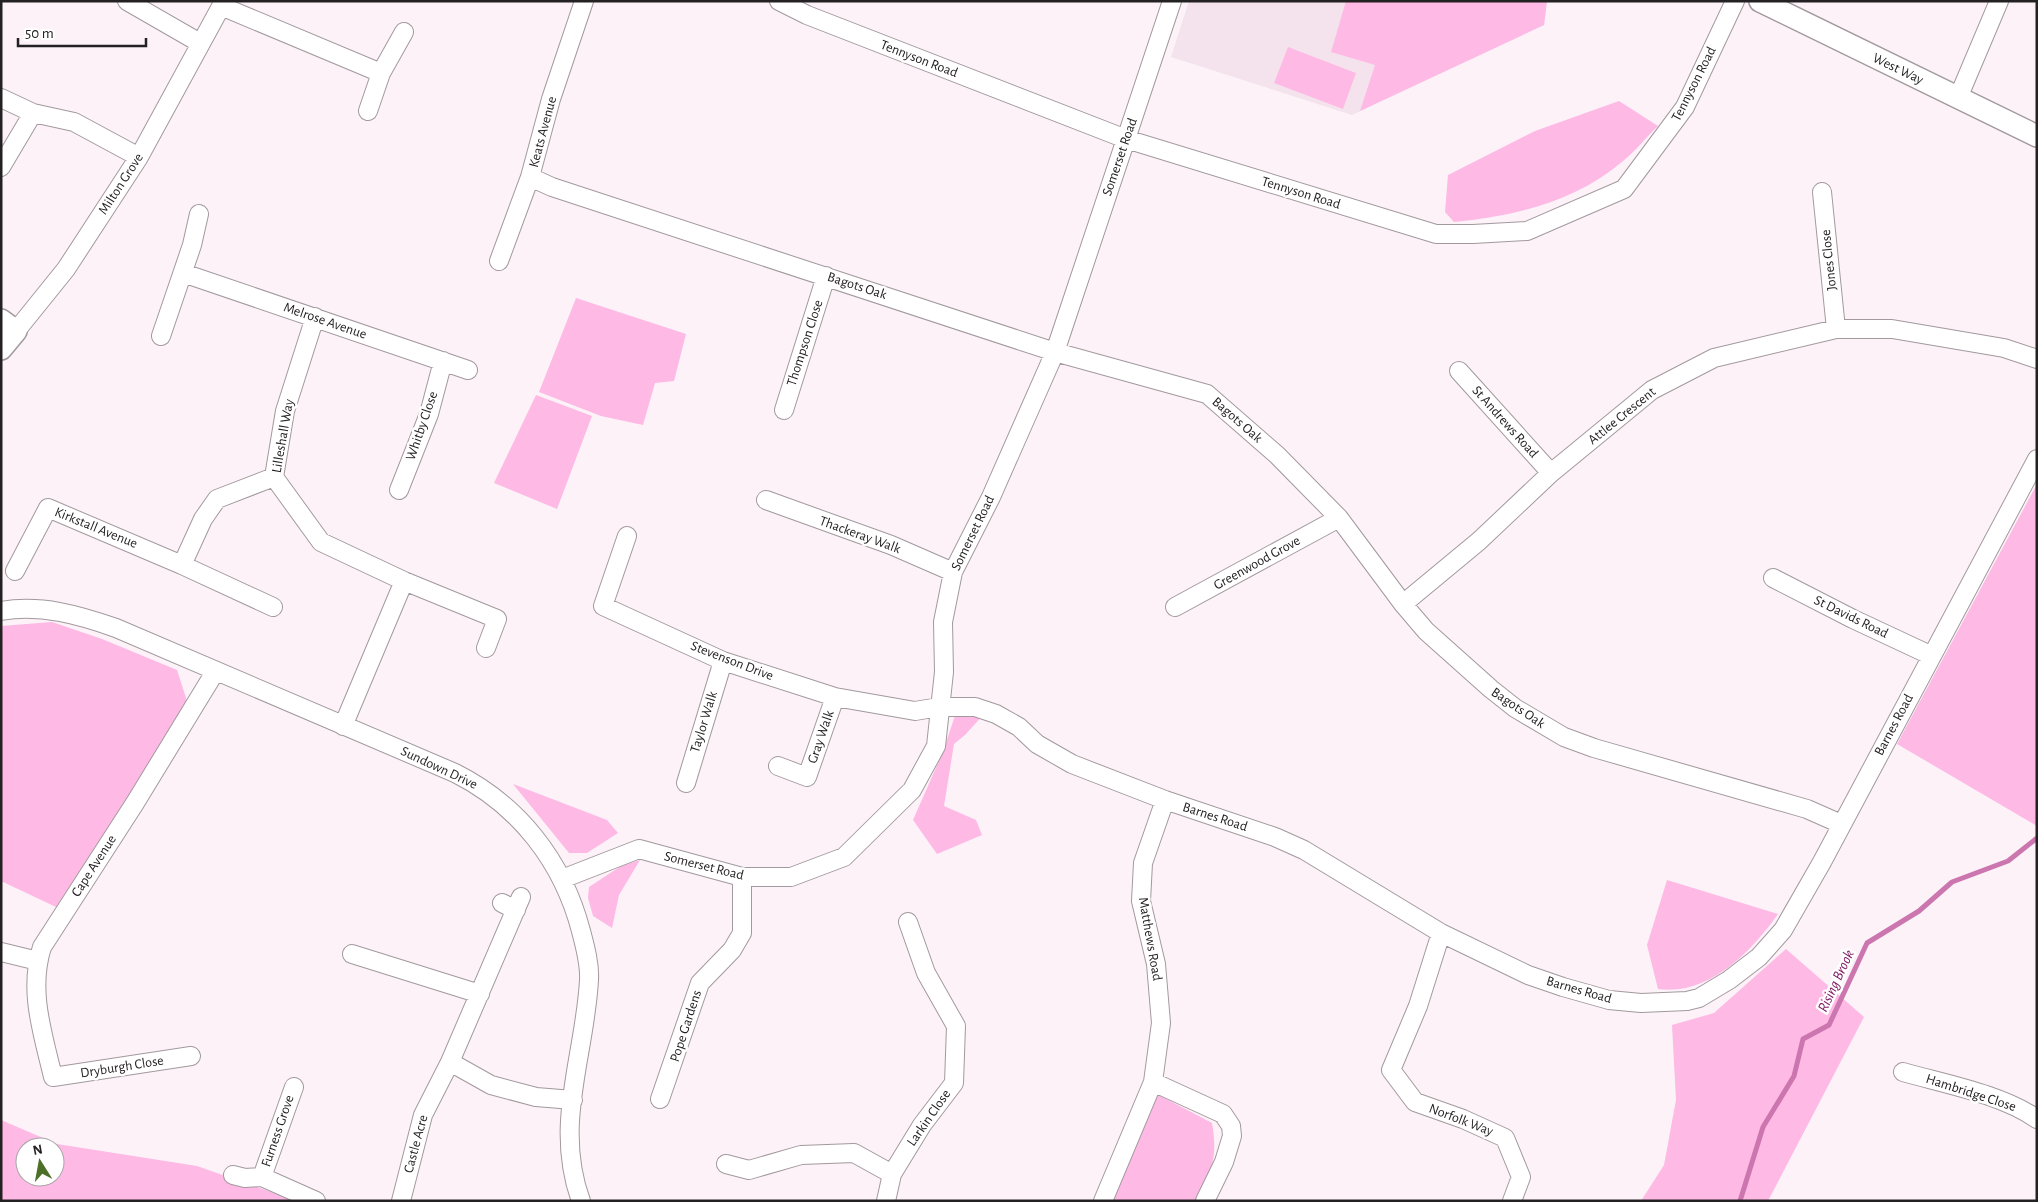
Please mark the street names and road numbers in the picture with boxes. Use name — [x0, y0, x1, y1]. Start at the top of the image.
street label: Tennyson Road — [878, 38, 960, 80]
street label: Tennyson Road — [1669, 44, 1719, 124]
street label: West Way — [1871, 51, 1925, 87]
street label: Keats Avenue — [527, 95, 559, 169]
street label: Somerset Road — [1100, 116, 1140, 198]
street label: Milton Grove — [96, 151, 146, 217]
street label: Tennyson Road — [1260, 174, 1342, 212]
street label: Jones Close — [1819, 229, 1839, 291]
street label: Bagots Oak — [826, 270, 889, 302]
street label: Thompson Close — [784, 298, 826, 388]
street label: Melrose Avenue — [282, 300, 368, 342]
street label: St Andrews Road — [1469, 383, 1541, 461]
street label: Attlee Crescent — [1586, 384, 1659, 447]
street label: Whitby Close — [404, 390, 440, 462]
street label: Bagots Oak — [1209, 395, 1265, 446]
street label: Lilleshall Way — [270, 398, 296, 474]
street label: Somerset Road — [949, 493, 997, 573]
street label: Kirkstall Avenue — [53, 505, 139, 551]
street label: Thackeray Walk — [817, 514, 903, 556]
street label: Greenwood Grove — [1211, 533, 1303, 593]
street label: St Davids Road — [1812, 593, 1890, 641]
street label: Stevenson Drive — [689, 639, 775, 683]
street label: Bagots Oak — [1489, 685, 1548, 731]
street label: Taylor Walk — [688, 689, 720, 754]
street label: Barnes Road — [1872, 692, 1916, 758]
street label: Gray Walk — [805, 708, 837, 765]
street label: Sundown Drive — [398, 744, 480, 792]
street label: Barnes Road — [1181, 800, 1249, 834]
street label: Cape Avenue — [69, 833, 119, 899]
street label: Somerset Road — [663, 849, 745, 883]
street label: Matthews Road — [1136, 896, 1164, 982]
street label: Barnes Road — [1545, 974, 1613, 1006]
street label: Pope Gardens — [668, 988, 704, 1064]
street label: Dryburgh Close — [79, 1054, 165, 1080]
street label: Hambridge Close — [1924, 1072, 2018, 1114]
street label: Larkin Close — [905, 1087, 953, 1149]
street label: Furness Grove — [259, 1093, 297, 1169]
street label: Norfolk Way — [1427, 1101, 1495, 1139]
street label: Castle Acre — [402, 1113, 430, 1175]

